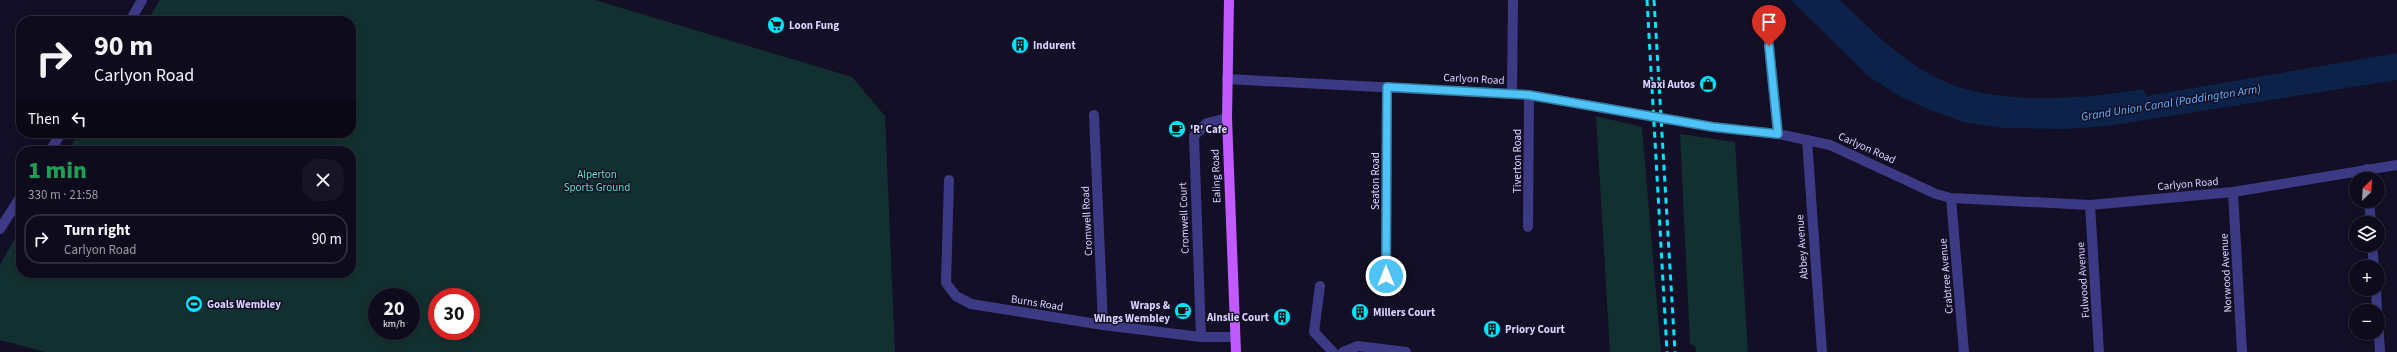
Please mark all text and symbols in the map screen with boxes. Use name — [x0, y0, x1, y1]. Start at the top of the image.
pin — [1752, 5, 1786, 46]
icon: arrive — [1758, 11, 1780, 33]
supermarket icon: Loon Fung — [766, 15, 786, 35]
place label: Loon Fung — [789, 18, 839, 33]
text: 90 m — [94, 26, 153, 66]
icon: right — [28, 32, 80, 84]
building icon: Indurent — [1010, 35, 1030, 55]
place label: Indurent — [1033, 38, 1076, 53]
text: Carlyon Road — [94, 63, 194, 88]
street label: Carlyon Road — [1443, 70, 1505, 88]
shop icon: Maxi Autos — [1698, 74, 1718, 94]
place label: Maxi Autos — [1642, 77, 1695, 92]
water label: Grand Union Canal (Paddington Arm) — [2080, 80, 2262, 126]
icon: left — [68, 108, 90, 130]
text: Then — [28, 109, 60, 130]
cafe icon: 'R' Cafe — [1167, 119, 1187, 139]
place label: 'R' Cafe — [1190, 122, 1227, 137]
street label: Tiverton Road — [1510, 129, 1525, 193]
street label: Carlyon Road — [1836, 129, 1898, 167]
street label: Ealing Road — [1208, 149, 1224, 203]
street label: Seaton Road — [1368, 152, 1383, 210]
text: 1 min — [28, 153, 87, 188]
button: close — [302, 159, 344, 201]
park label: Alperton Sports Ground — [564, 167, 630, 195]
north arrow — [2349, 172, 2385, 208]
map controls — [2349, 172, 2385, 340]
street label: Carlyon Road — [2157, 174, 2219, 194]
street label: Cromwell Court — [1175, 181, 1193, 254]
text: 330 m · 21:58 — [28, 186, 98, 204]
street label: Cromwell Road — [1078, 186, 1096, 256]
street label: Abbey Avenue — [1792, 214, 1812, 280]
button: layers — [2349, 216, 2385, 252]
text: Turn right — [64, 220, 130, 241]
icon: right — [30, 228, 52, 250]
text: 90 m — [312, 229, 342, 250]
street label: Norwood Avenue — [2216, 233, 2236, 313]
street label: Crabtree Avenue — [1935, 237, 1957, 314]
text: Carlyon Road — [64, 241, 136, 259]
street label: Fulwood Avenue — [2073, 241, 2093, 318]
position arrow — [1365, 255, 1407, 297]
button: + — [2349, 260, 2385, 296]
speed limit sign: 30 — [428, 288, 480, 340]
street label: Burns Road — [1010, 291, 1064, 315]
sports icon: Goals Wembley — [184, 294, 204, 314]
text: 20 — [383, 295, 405, 323]
place label: Goals Wembley — [207, 297, 281, 312]
place label: Wraps & Wings Wembley — [1094, 298, 1171, 326]
cafe icon: Wraps & Wings Wembley — [1173, 301, 1193, 321]
building icon: Millers Court — [1350, 302, 1370, 322]
button: − — [2349, 304, 2385, 340]
place label: Millers Court — [1373, 305, 1436, 320]
building icon: Ainslie Court — [1272, 307, 1292, 327]
place label: Ainslie Court — [1206, 310, 1270, 325]
text: km/h — [383, 317, 405, 331]
building icon: Priory Court — [1482, 319, 1502, 339]
place label: Priory Court — [1505, 322, 1566, 337]

